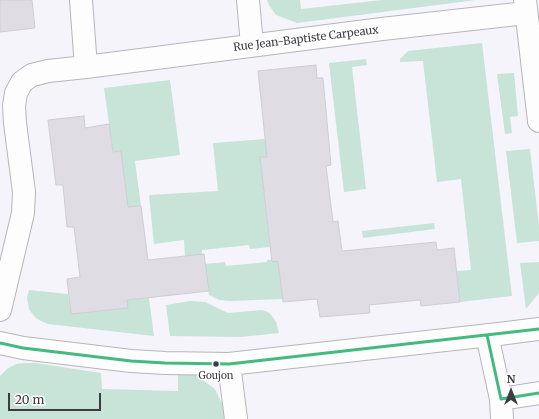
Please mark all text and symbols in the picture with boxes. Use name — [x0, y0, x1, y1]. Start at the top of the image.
street label: Rue Jean-Baptiste Carpeaux — [233, 24, 379, 54]
marker: Goujon — [211, 359, 221, 369]
place label: Goujon — [199, 370, 233, 382]
north arrow — [491, 371, 531, 411]
text: N — [507, 372, 515, 386]
scale bar — [10, 385, 103, 411]
text: 20 m — [15, 392, 44, 407]

